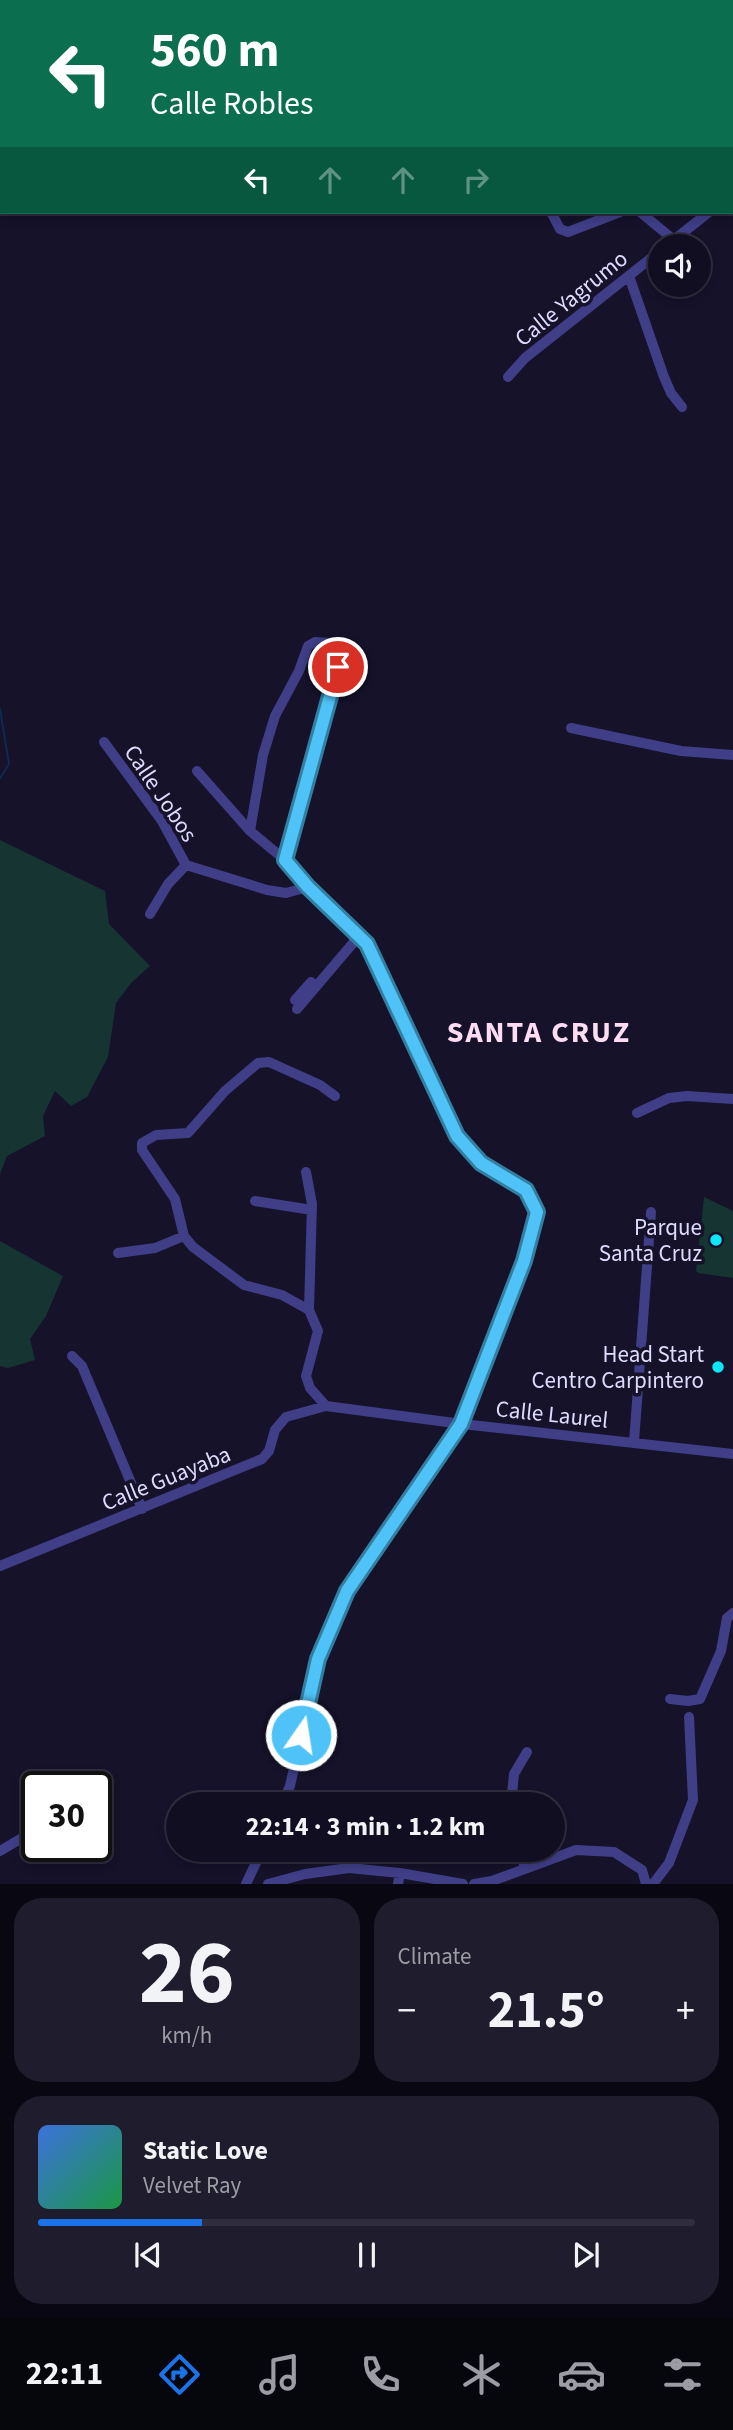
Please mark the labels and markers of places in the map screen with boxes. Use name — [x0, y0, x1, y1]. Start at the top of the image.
pin — [308, 637, 368, 697]
place label: Parque Santa Cruz — [599, 1211, 702, 1270]
marker: Parque Santa Cruz — [708, 1232, 724, 1248]
place label: Head Start Centro Carpintero — [531, 1338, 704, 1397]
marker: Head Start Centro Carpintero — [710, 1359, 726, 1375]

